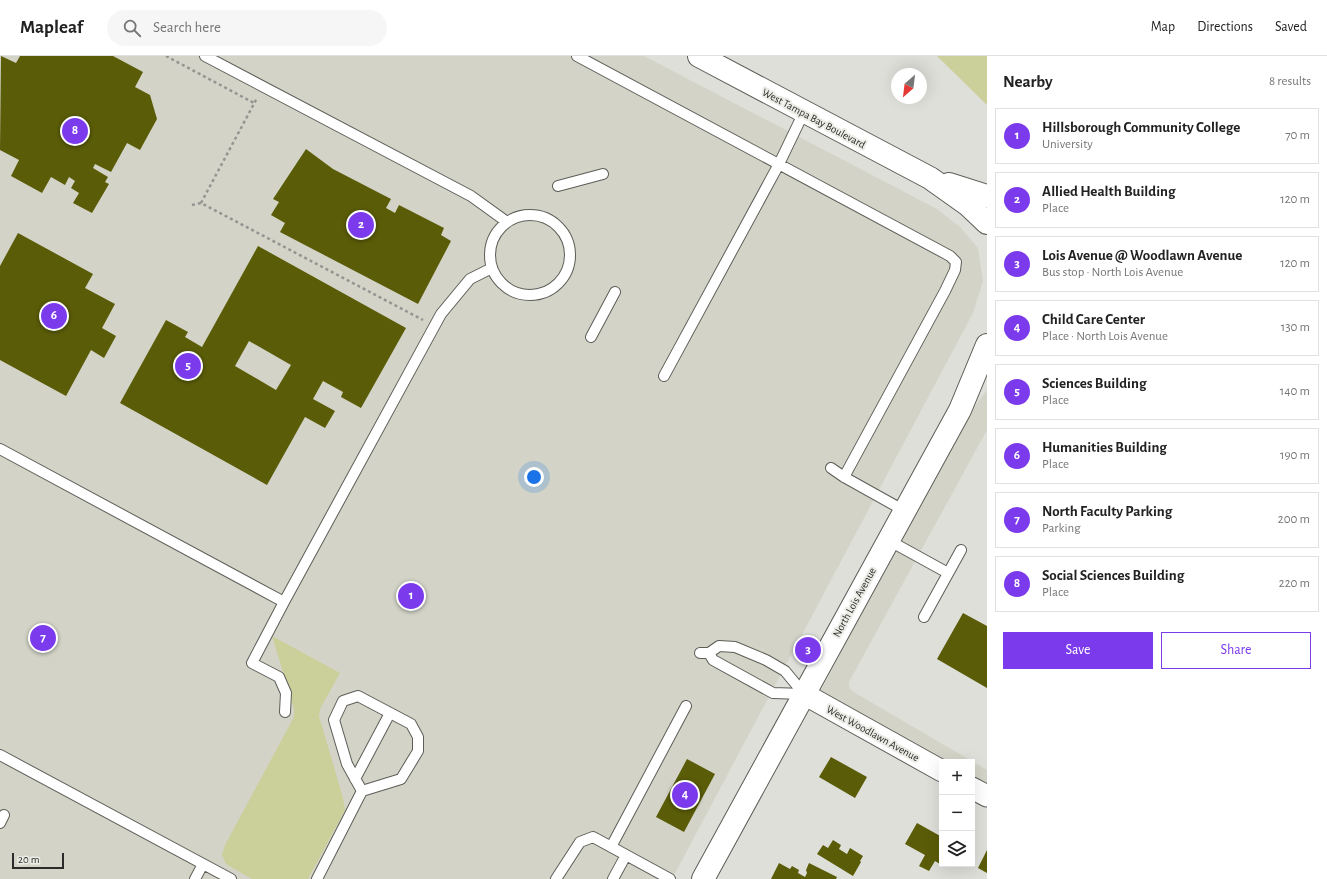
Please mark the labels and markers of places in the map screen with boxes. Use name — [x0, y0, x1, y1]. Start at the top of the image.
pin: 8 — [62, 116, 88, 146]
pin: 2 — [348, 210, 374, 240]
pin: 6 — [41, 301, 67, 331]
pin: 5 — [175, 351, 201, 381]
pin: 1 — [398, 581, 424, 611]
pin: 7 — [30, 623, 56, 653]
pin: 3 — [795, 635, 821, 665]
pin: 4 — [672, 780, 698, 810]

